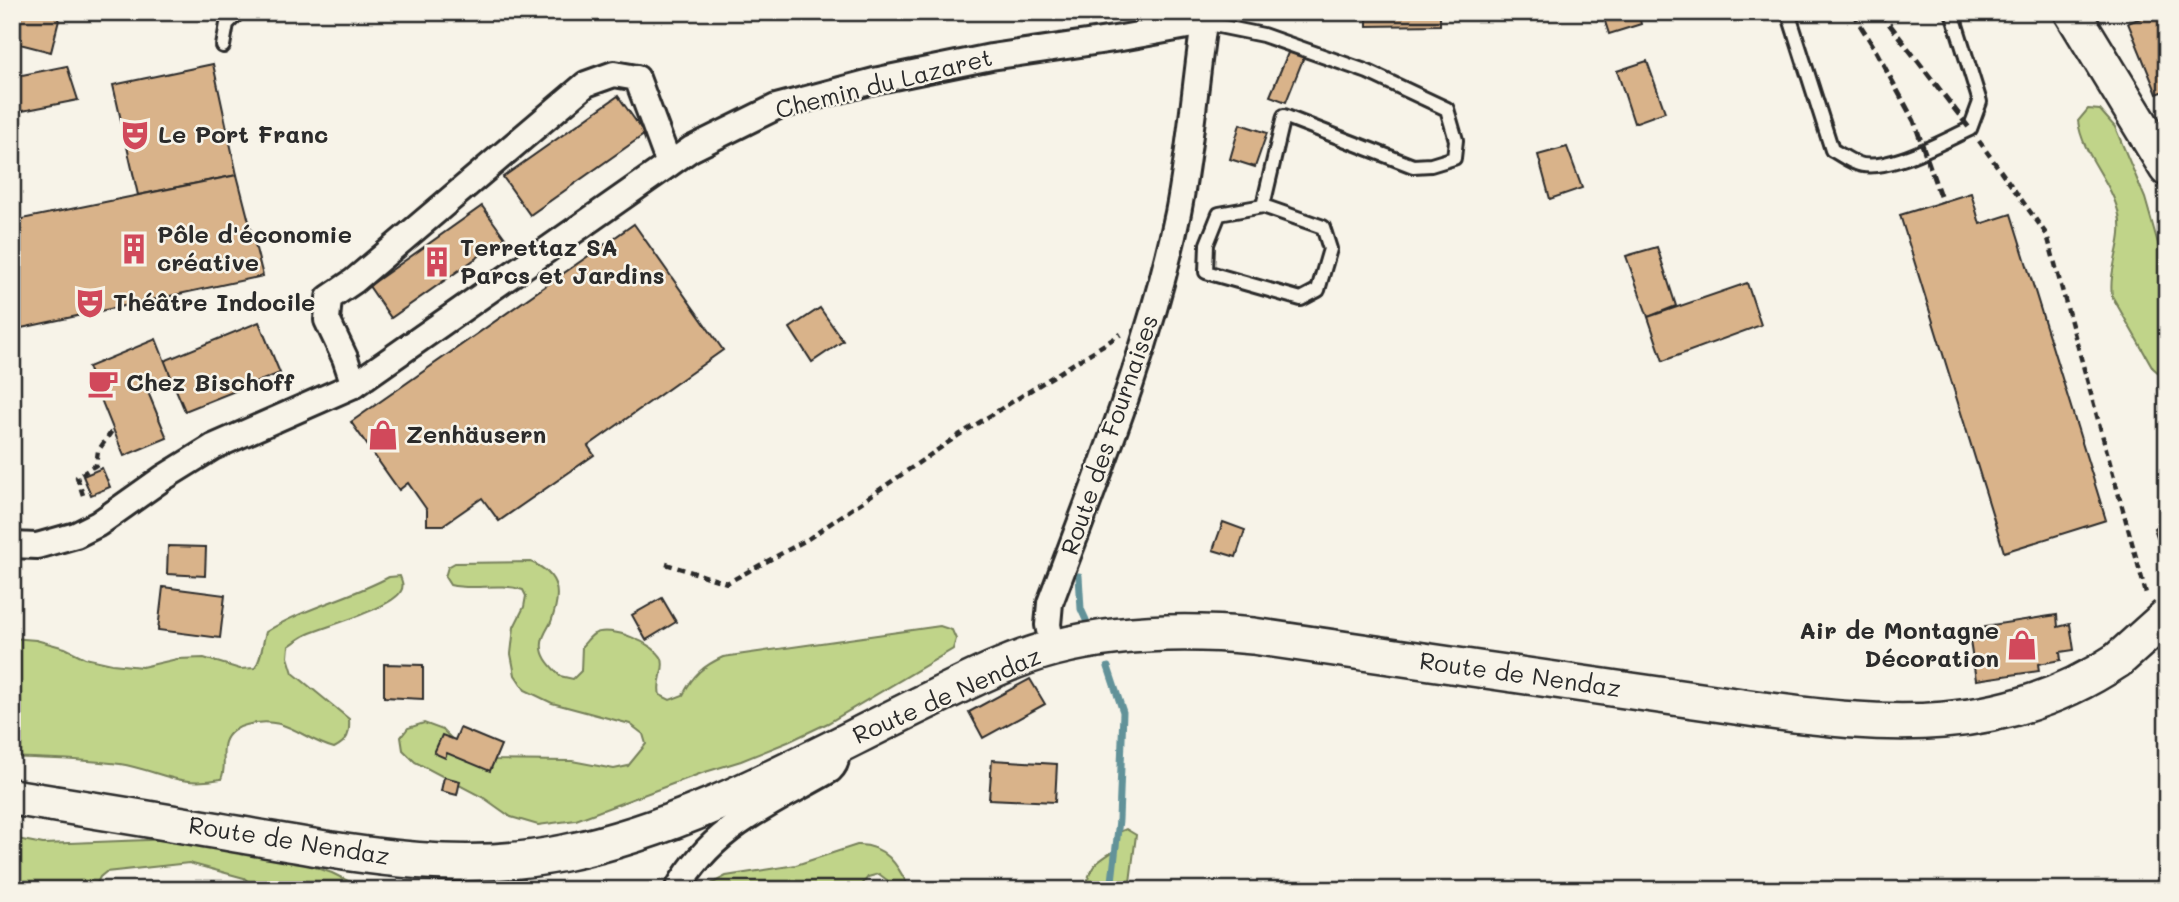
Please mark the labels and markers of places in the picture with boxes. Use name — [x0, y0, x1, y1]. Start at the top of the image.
theatre icon: Le Port Franc — [118, 118, 152, 152]
place label: Le Port Franc — [158, 118, 328, 149]
place label: Pôle d'économie créative — [157, 218, 352, 277]
place label: Terrettaz SA Parcs et Jardins — [460, 231, 665, 290]
building icon: Pôle d'économie créative — [117, 232, 151, 266]
building icon: Terrettaz SA Parcs et Jardins — [420, 245, 454, 279]
theatre icon: Théâtre Indocile — [73, 286, 107, 320]
place label: Théâtre Indocile — [113, 286, 315, 317]
cafe icon: Chez Bischoff — [86, 366, 120, 400]
place label: Chez Bischoff — [126, 366, 295, 397]
shop icon: Zenhäusern — [366, 418, 400, 452]
place label: Zenhäusern — [406, 418, 546, 449]
place label: Air de Montagne Décoration — [1799, 614, 1999, 673]
shop icon: Air de Montagne Décoration — [2005, 628, 2039, 662]

